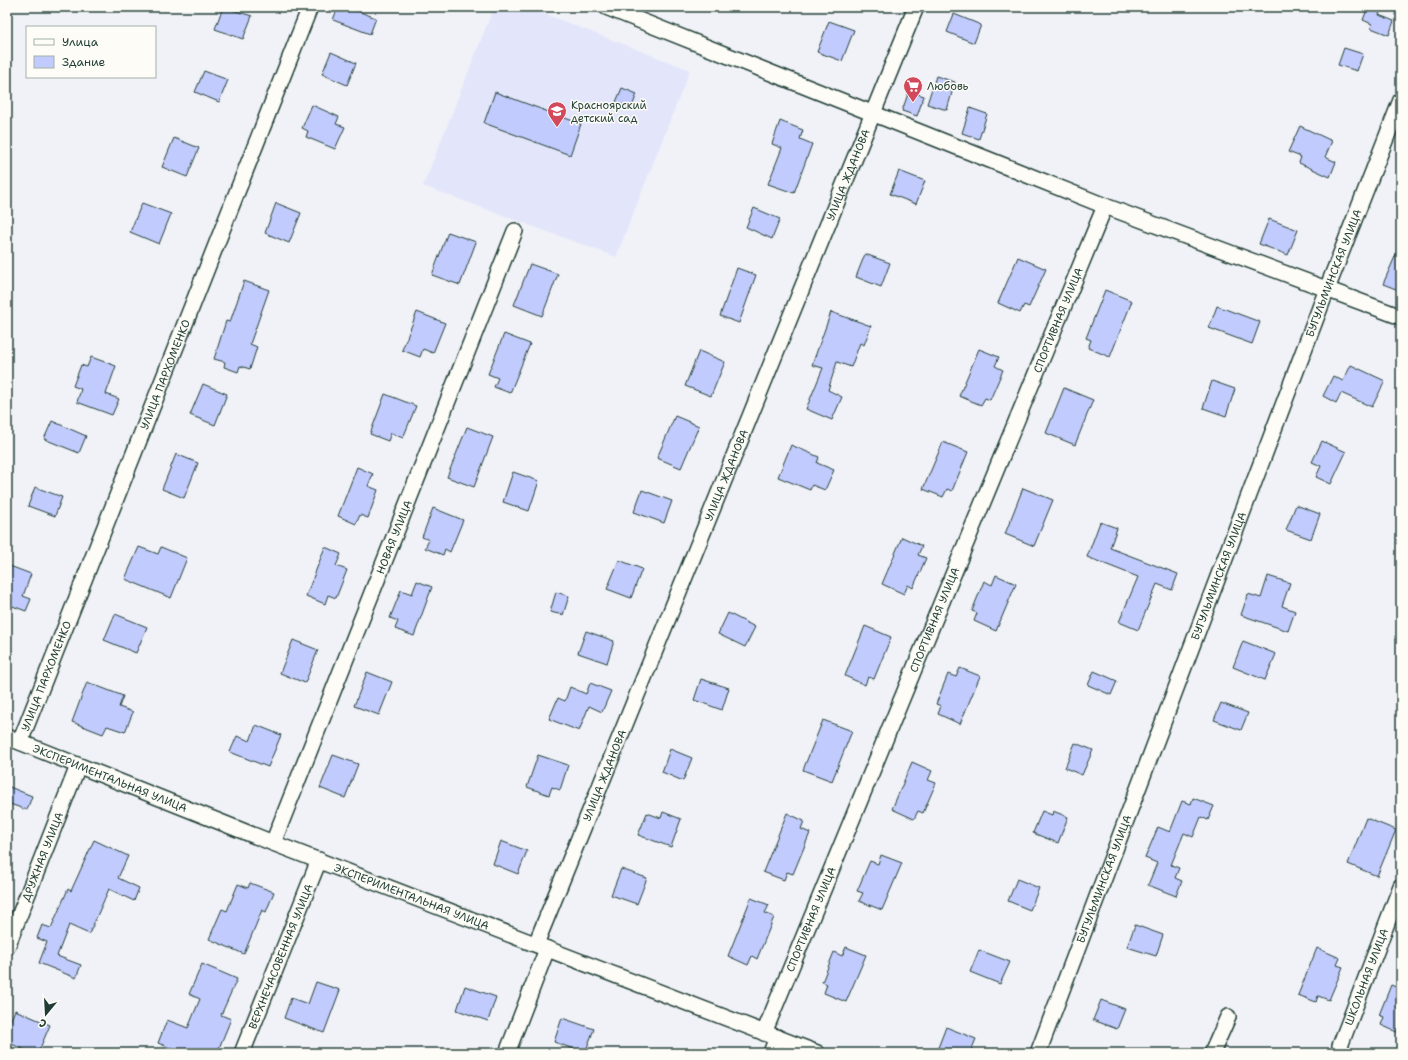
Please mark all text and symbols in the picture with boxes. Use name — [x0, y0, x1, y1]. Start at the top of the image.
legend — [26, 26, 156, 78]
text: Улица — [62, 34, 99, 50]
text: Здание — [62, 54, 106, 70]
supermarket icon: Любовь — [902, 75, 924, 103]
place label: Любовь — [927, 79, 969, 94]
place label: Красноярский детский сад — [571, 98, 647, 126]
school or university icon: Красноярский детский сад — [546, 100, 568, 128]
street label: УЛИЦА ЖДАНОВА — [823, 127, 874, 223]
street label: БУГУЛЬМИНСКАЯ УЛИЦА — [1302, 207, 1366, 339]
street label: СПОРТИВНАЯ УЛИЦА — [1030, 266, 1087, 375]
street label: УЛИЦА ПАРХОМЕНКО — [137, 317, 194, 432]
street label: УЛИЦА ЖДАНОВА — [701, 427, 752, 523]
street label: НОВАЯ УЛИЦА — [373, 498, 416, 576]
street label: БУГУЛЬМИНСКАЯ УЛИЦА — [1188, 510, 1250, 642]
street label: СПОРТИВНАЯ УЛИЦА — [906, 565, 963, 675]
street label: УЛИЦА ПАРХОМЕНКО — [18, 619, 75, 733]
street label: УЛИЦА ЖДАНОВА — [580, 727, 630, 824]
street label: ЭКСПЕРИМЕНТАЛЬНАЯ УЛИЦА — [31, 741, 189, 816]
street label: ДРУЖНАЯ УЛИЦА — [19, 810, 67, 904]
street label: БУГУЛЬМИНСКАЯ УЛИЦА — [1073, 813, 1135, 945]
street label: ЭКСПЕРИМЕНТАЛЬНАЯ УЛИЦА — [332, 860, 491, 934]
street label: СПОРТИВНАЯ УЛИЦА — [783, 865, 840, 974]
street label: ВЕРХНЕЧАСОВЕННАЯ УЛИЦА — [245, 882, 317, 1031]
street label: ШКОЛЬНАЯ УЛИЦА — [1342, 926, 1392, 1028]
north arrow — [26, 994, 66, 1034]
text: С — [37, 1015, 49, 1031]

